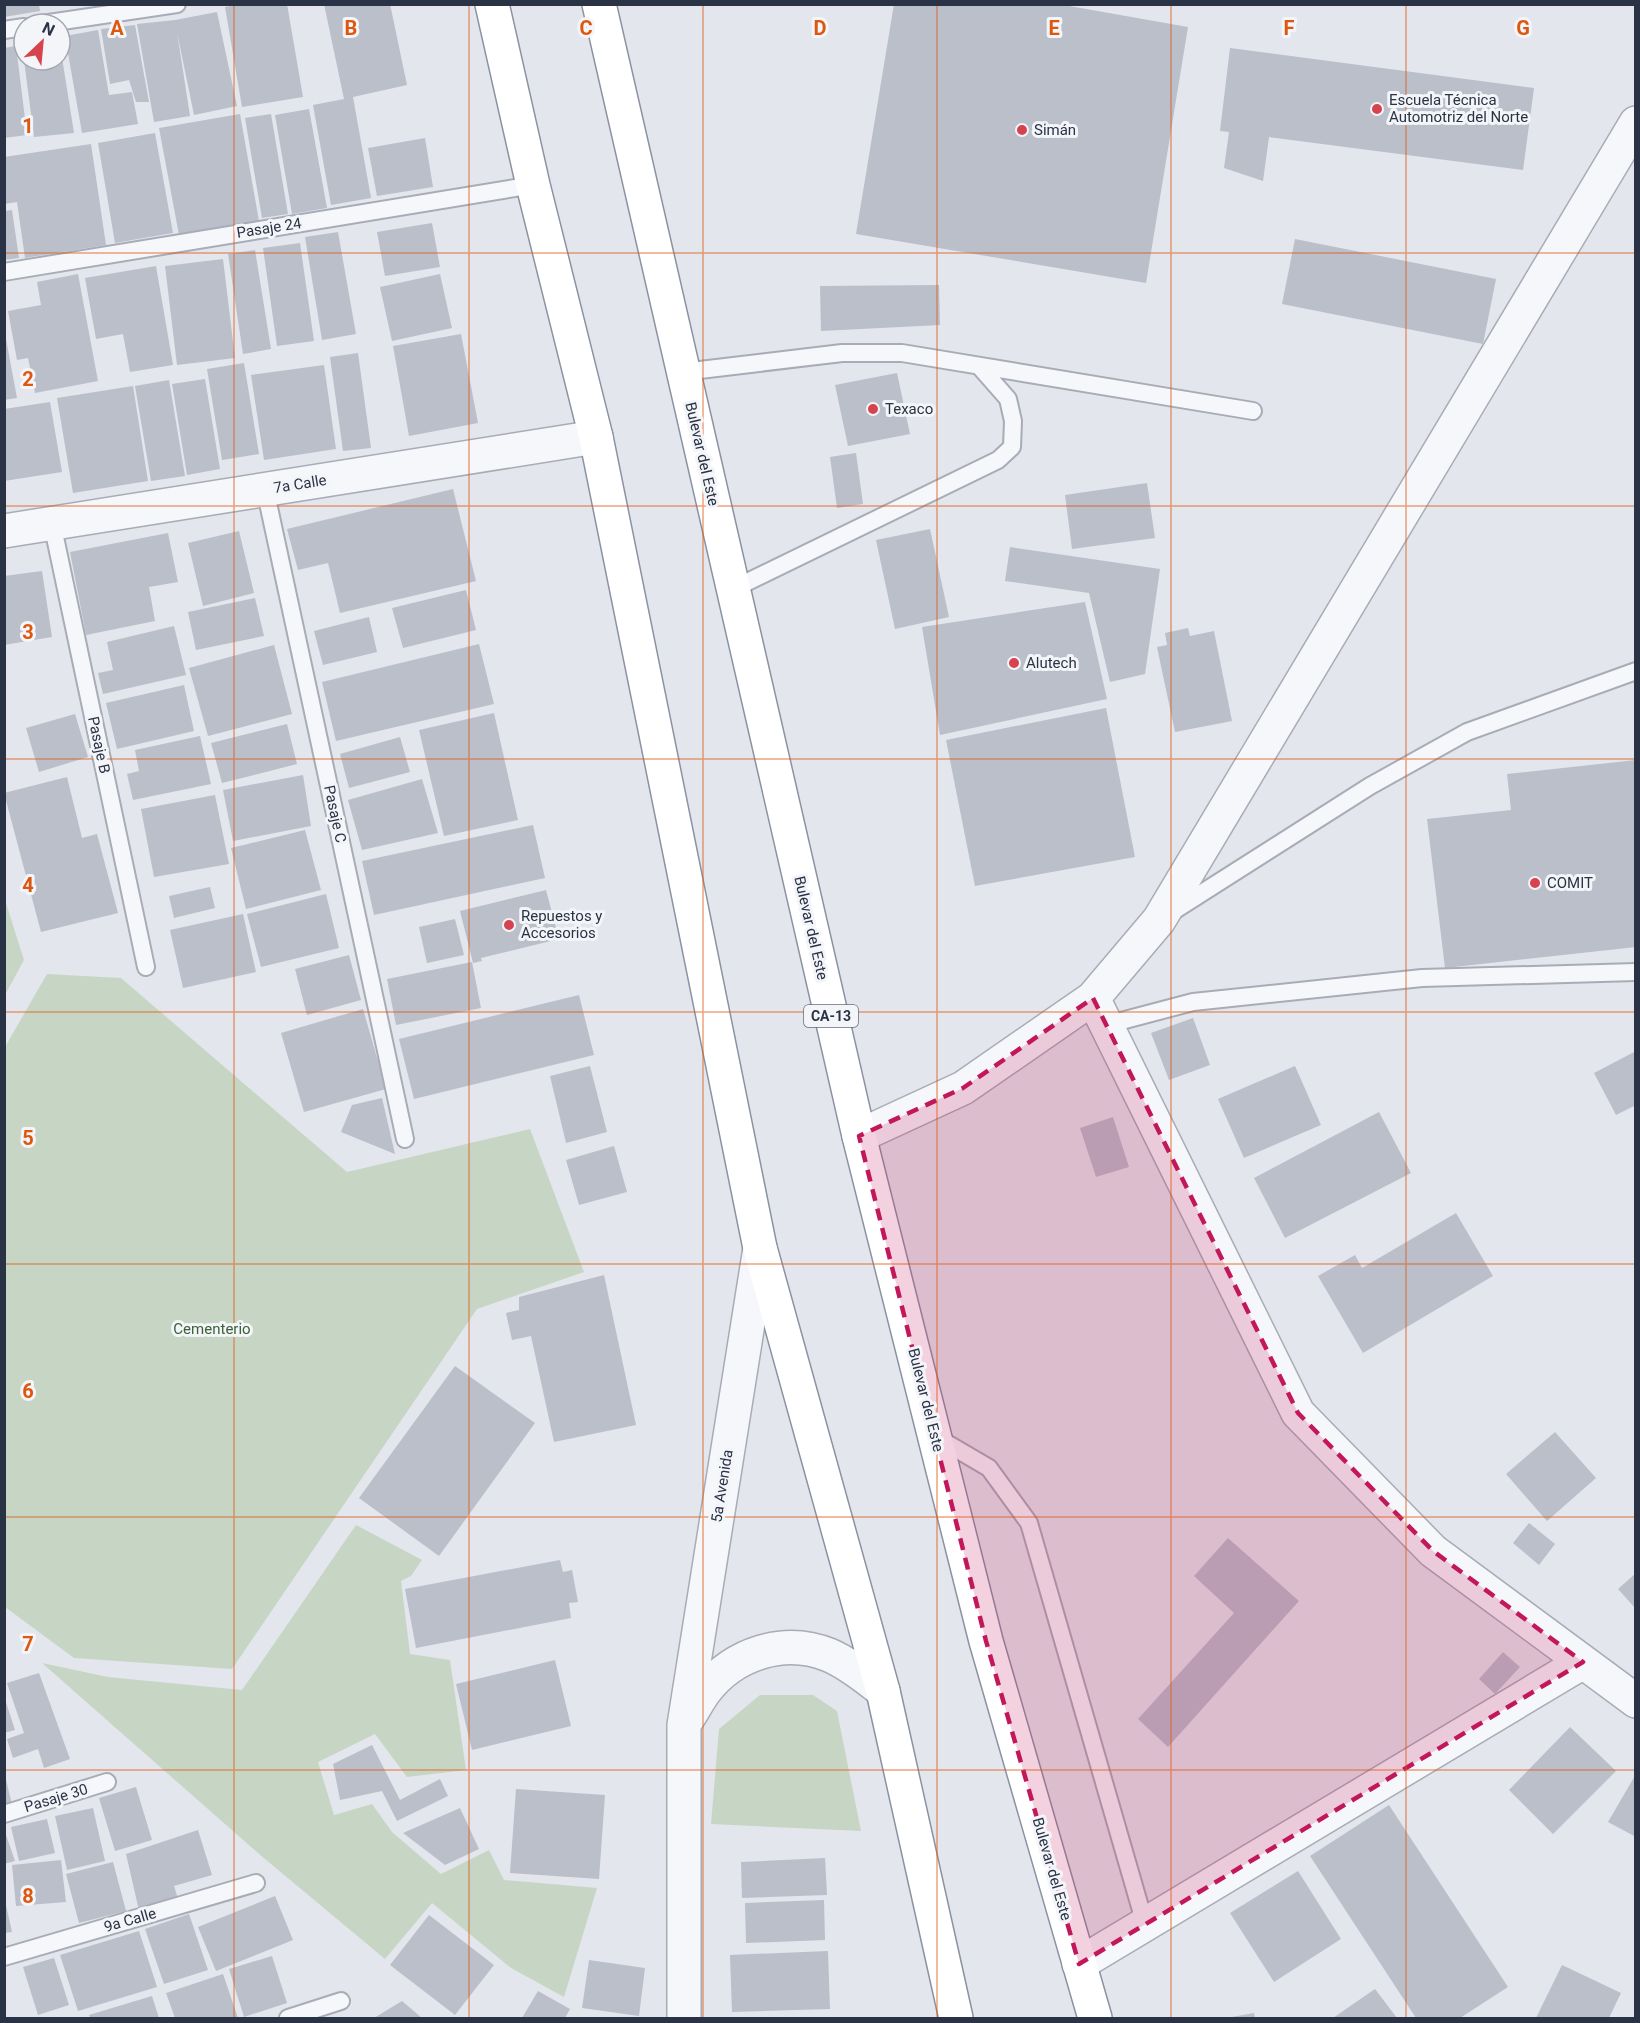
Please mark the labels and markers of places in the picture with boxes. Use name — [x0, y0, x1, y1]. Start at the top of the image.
place label: Escuela Técnica Automotriz del Norte — [1389, 91, 1528, 126]
marker: Escuela Técnica Automotriz del Norte — [1370, 102, 1384, 116]
place label: Simán — [1034, 121, 1076, 139]
marker: Simán — [1015, 123, 1029, 137]
place label: Texaco — [885, 400, 933, 418]
marker: Texaco — [866, 402, 880, 416]
place label: Alutech — [1026, 654, 1077, 672]
marker: Alutech — [1007, 656, 1021, 670]
place label: COMIT — [1547, 874, 1593, 892]
marker: COMIT — [1528, 876, 1542, 890]
place label: Repuestos y Accesorios — [521, 907, 602, 942]
marker: Repuestos y Accesorios — [502, 918, 516, 932]

